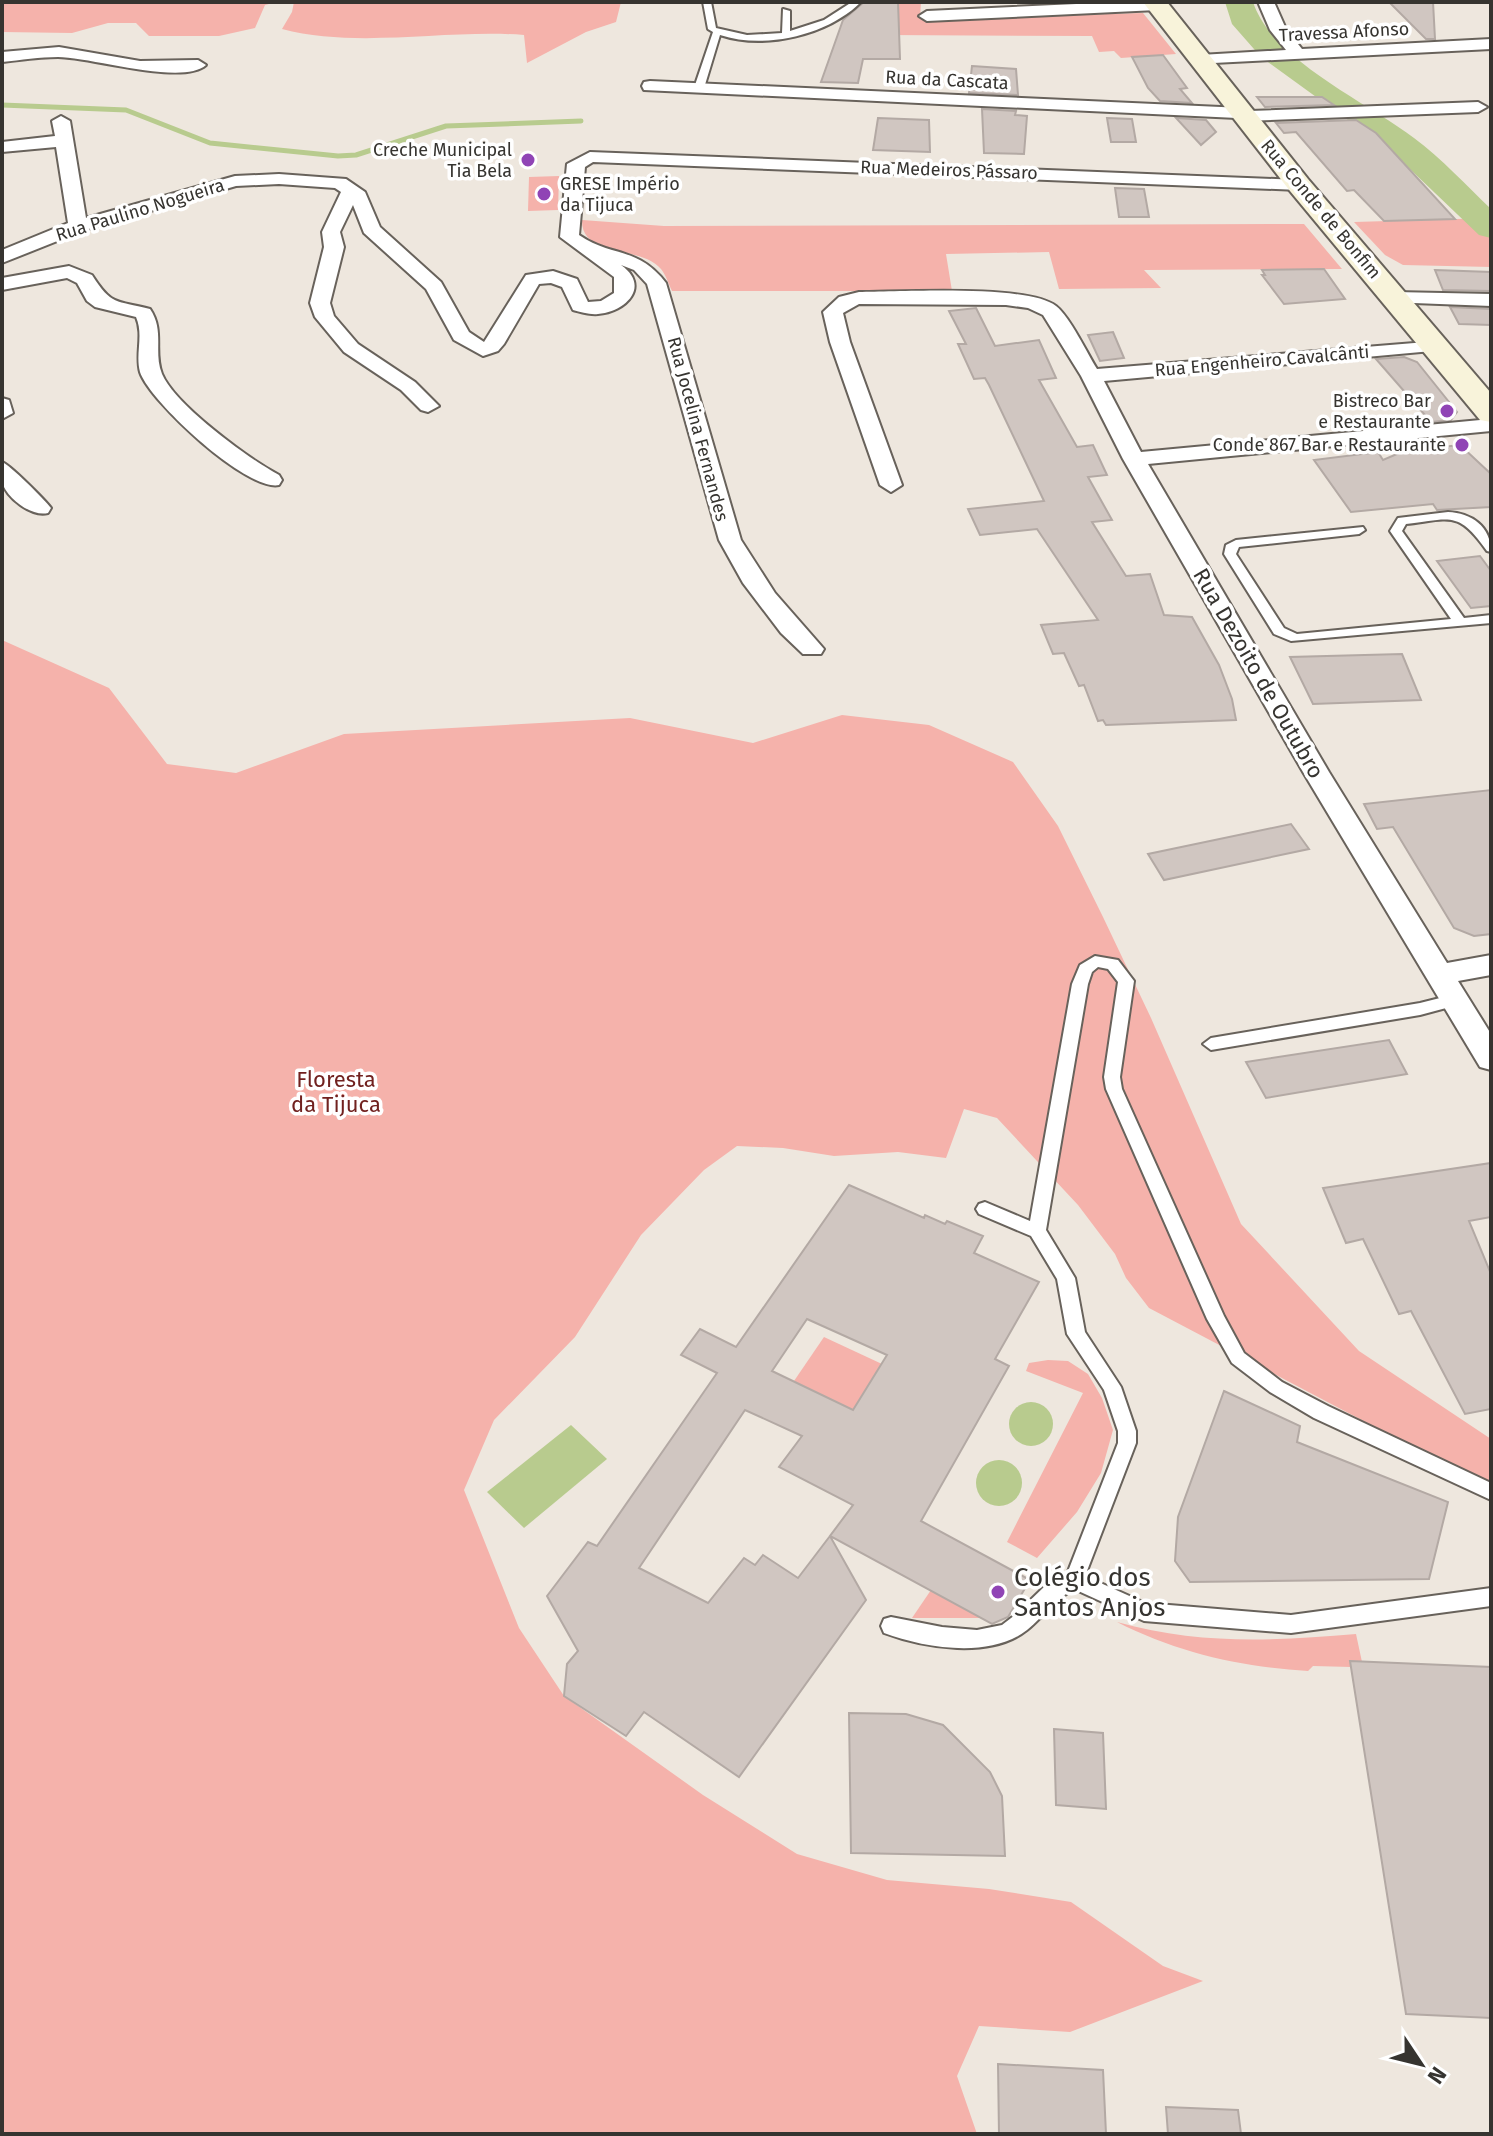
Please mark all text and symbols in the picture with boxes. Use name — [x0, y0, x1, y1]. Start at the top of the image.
street label: Travessa Afonso — [1278, 18, 1410, 46]
street label: Rua da Cascata — [885, 66, 1009, 94]
street label: Rua Conde de Bonfim — [1256, 135, 1386, 283]
place label: Creche Municipal Tia Bela — [373, 139, 512, 182]
marker: Creche Municipal Tia Bela — [519, 151, 537, 169]
street label: Rua Medeiros Pássaro — [860, 156, 1038, 184]
place label: GRESE Império da Tijuca — [560, 173, 680, 216]
street label: Rua Paulino Nogueira — [53, 174, 227, 246]
marker: GRESE Império da Tijuca — [535, 185, 553, 203]
street label: Rua Jocelina Fernandes — [663, 334, 733, 524]
street label: Rua Engenheiro Cavalcânti — [1154, 341, 1370, 381]
place label: Bistreco Bar e Restaurante — [1318, 390, 1431, 433]
marker: Bistreco Bar e Restaurante — [1438, 402, 1456, 420]
place label: Conde 867 Bar e Restaurante — [1213, 434, 1446, 456]
marker: Conde 867 Bar e Restaurante — [1453, 436, 1471, 454]
street label: Rua Dezoito de Outubro — [1187, 563, 1330, 783]
park label: Floresta da Tijuca — [291, 1066, 381, 1118]
place label: Colégio dos Santos Anjos — [1014, 1562, 1166, 1623]
marker: Colégio dos Santos Anjos — [989, 1583, 1007, 1601]
north arrow — [1381, 2024, 1461, 2104]
text: N — [1422, 2061, 1452, 2089]

